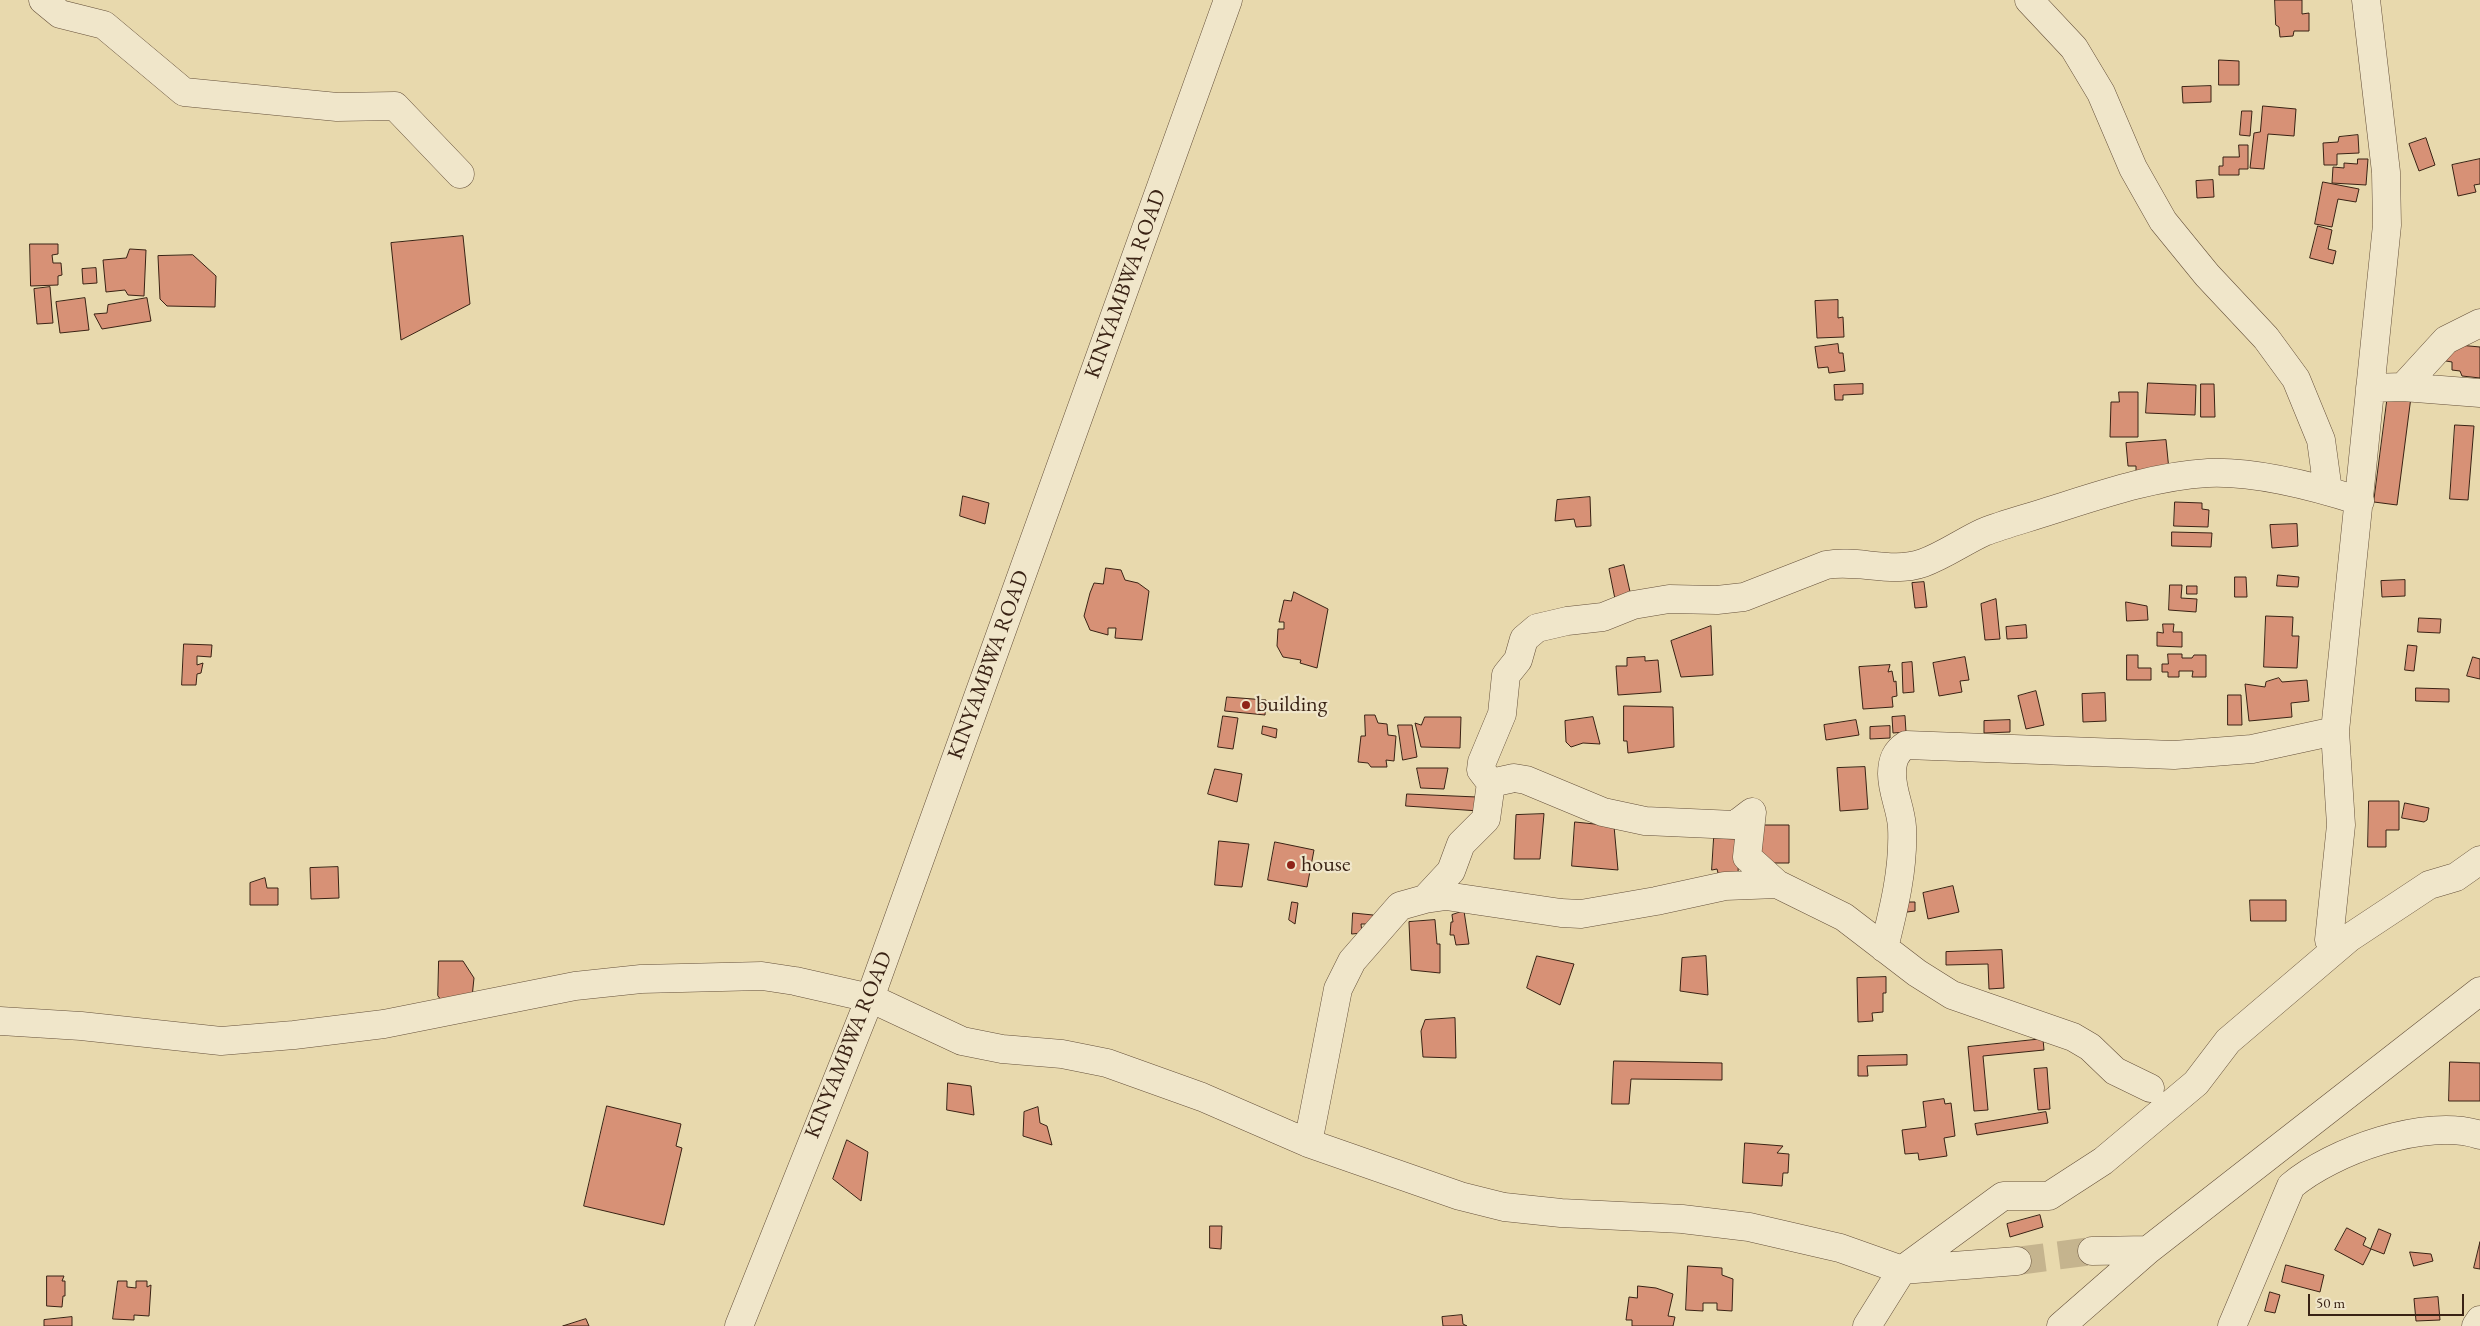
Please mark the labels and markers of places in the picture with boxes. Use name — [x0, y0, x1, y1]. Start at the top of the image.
place label: building — [1256, 692, 1327, 718]
marker: building — [1240, 699, 1252, 711]
place label: house — [1301, 852, 1350, 878]
marker: house — [1285, 859, 1297, 871]

